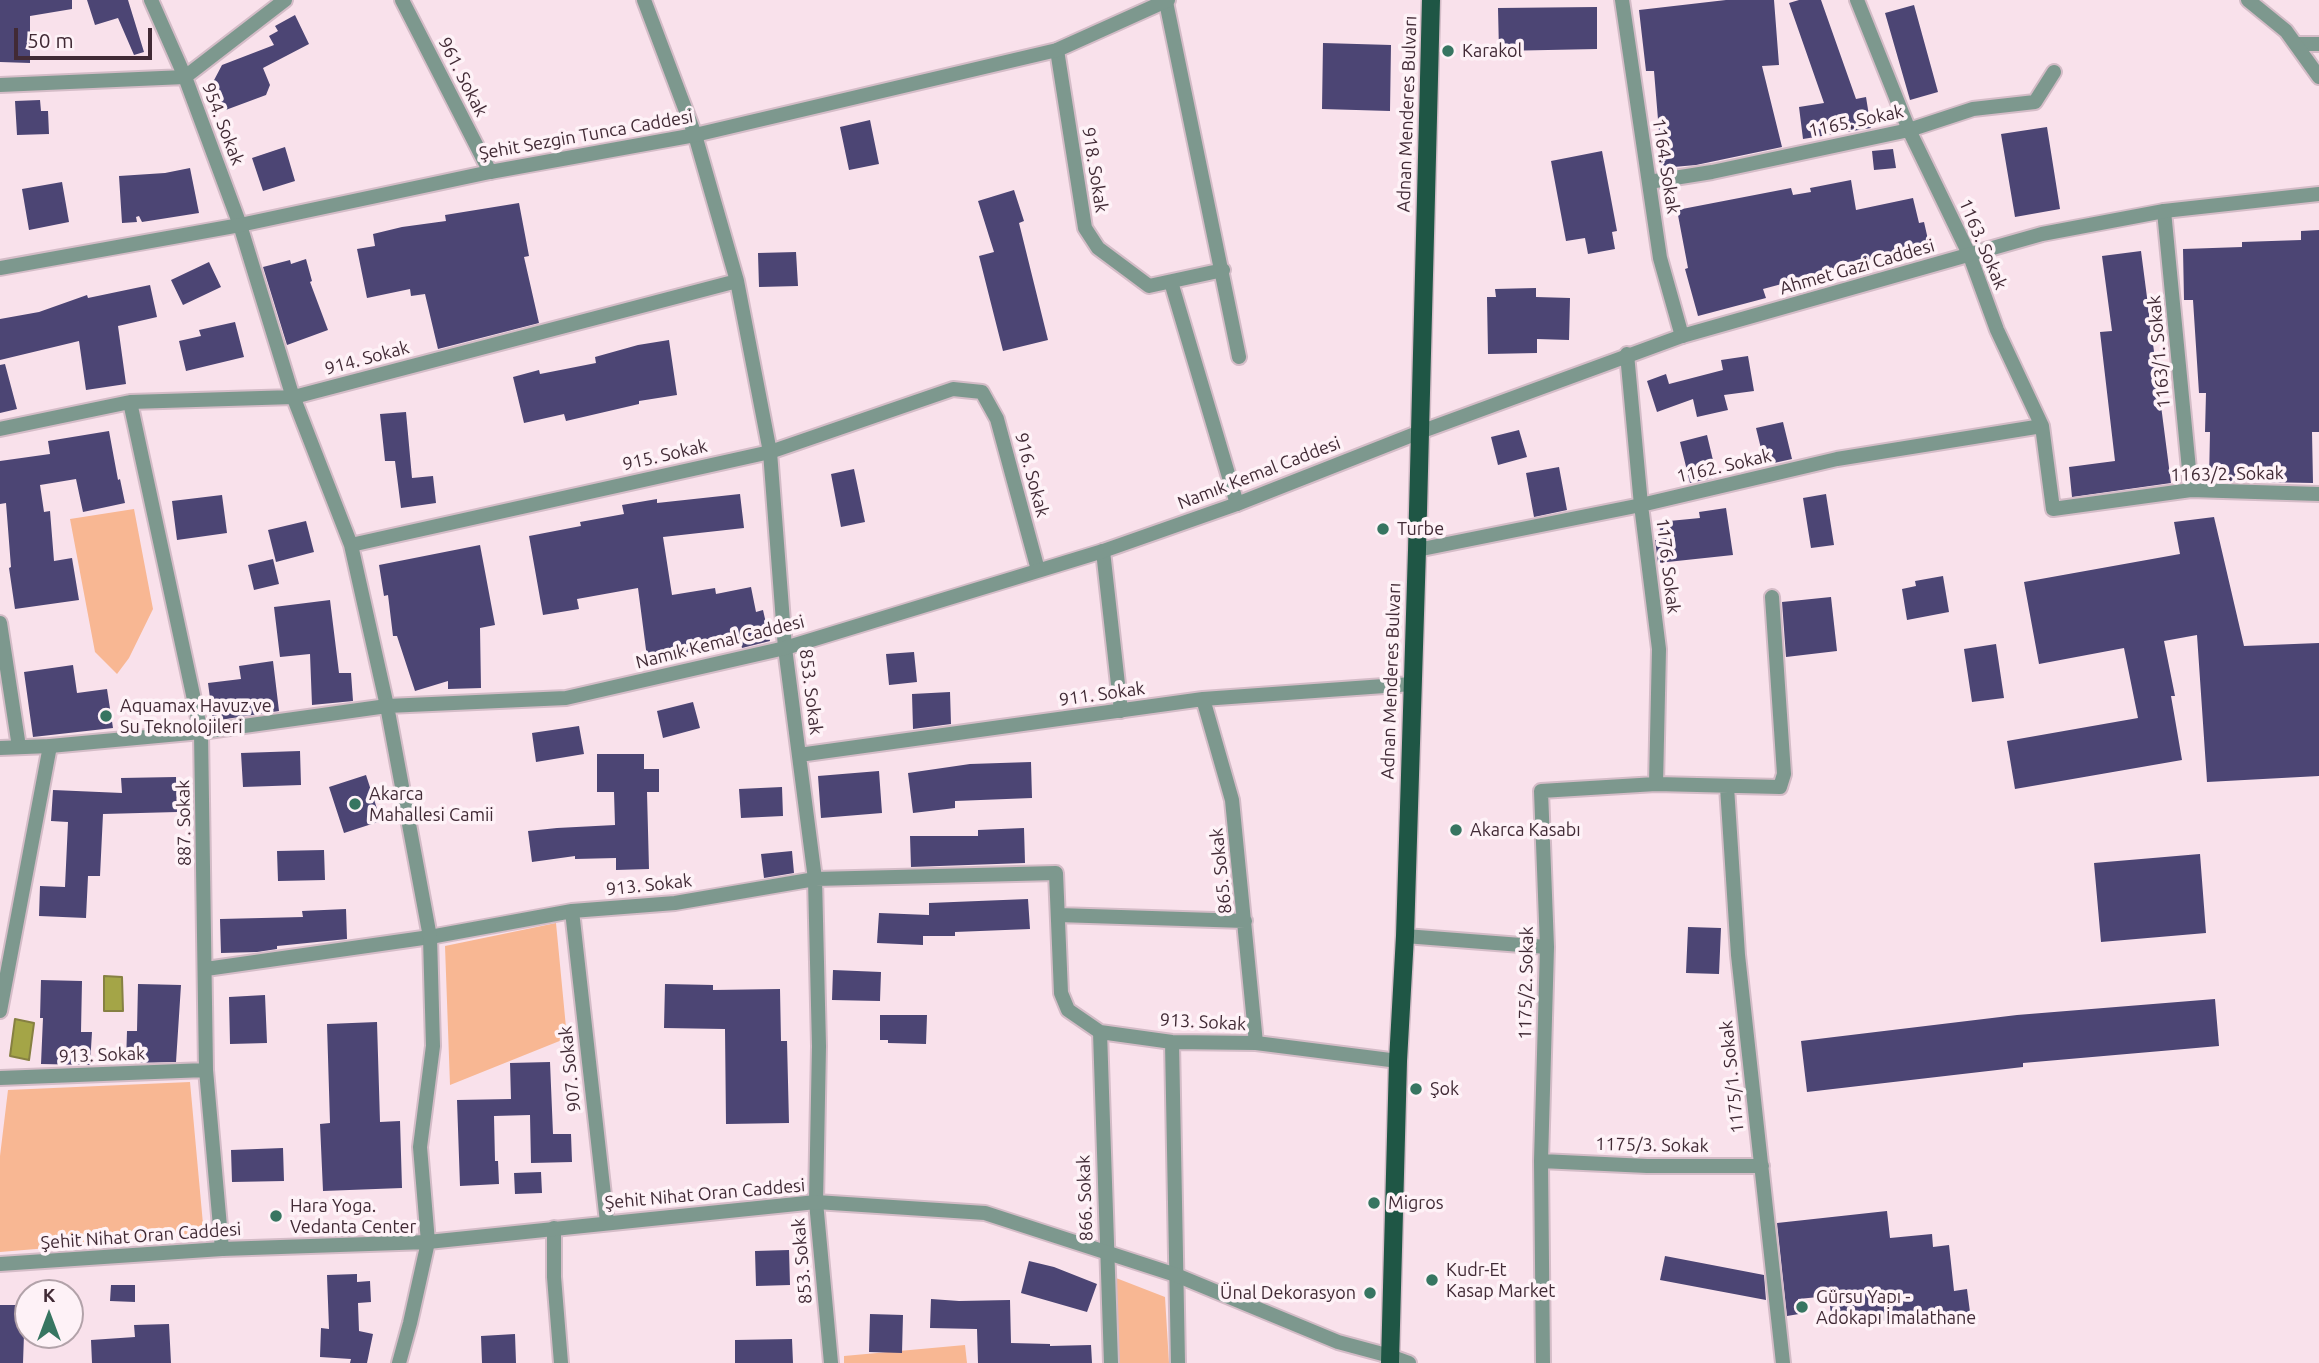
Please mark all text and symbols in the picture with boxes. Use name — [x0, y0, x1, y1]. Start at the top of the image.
scale bar — [18, 14, 156, 58]
street label: Adnan Menderes Bulvarı — [1393, 15, 1421, 213]
text: 50 m — [27, 28, 74, 52]
street label: 961. Sokak — [434, 34, 492, 120]
place label: Karakol — [1462, 40, 1522, 62]
marker: Karakol — [1440, 43, 1456, 59]
street label: 954. Sokak — [197, 80, 249, 168]
street label: 1165. Sokak — [1807, 100, 1905, 142]
street label: Şehit Sezgin Tunca Caddesi — [477, 106, 695, 164]
street label: 1164. Sokak — [1648, 117, 1684, 215]
street label: 918. Sokak — [1078, 126, 1112, 214]
street label: 1163. Sokak — [1954, 195, 2012, 293]
street label: Ahmet Gazi Caddesi — [1777, 235, 1937, 299]
street label: 1163/1. Sokak — [2143, 295, 2175, 409]
street label: 914. Sokak — [322, 336, 412, 380]
street label: 916. Sokak — [1010, 430, 1054, 520]
street label: Namık Kemal Caddesi — [1174, 432, 1344, 514]
street label: 915. Sokak — [620, 435, 710, 475]
street label: 1162. Sokak — [1675, 445, 1773, 487]
street label: 1163/2. Sokak — [2170, 462, 2284, 486]
street label: 1176. Sokak — [1651, 517, 1685, 615]
place label: Turbe — [1397, 518, 1444, 540]
marker: Turbe — [1375, 521, 1391, 537]
street label: Adnan Menderes Bulvarı — [1377, 582, 1405, 780]
street label: Namık Kemal Caddesi — [633, 611, 807, 673]
street label: 853. Sokak — [795, 648, 827, 736]
street label: 911. Sokak — [1058, 677, 1146, 711]
place label: Aquamax Havuz ve Su Teknolojileri — [120, 695, 272, 738]
marker: Aquamax Havuz ve Su Teknolojileri — [98, 708, 114, 724]
street label: 887. Sokak — [172, 780, 196, 866]
place label: Akarca Mahallesi Camii — [369, 783, 494, 826]
marker: Akarca Mahallesi Camii — [347, 796, 363, 812]
place label: Akarca Kasabı — [1470, 819, 1581, 841]
marker: Akarca Kasabı — [1448, 822, 1464, 838]
street label: 865. Sokak — [1206, 827, 1236, 915]
street label: 913. Sokak — [605, 870, 693, 900]
street label: 1175/2. Sokak — [1514, 926, 1538, 1040]
street label: 913. Sokak — [1159, 1009, 1247, 1035]
street label: 1175/1. Sokak — [1715, 1020, 1749, 1134]
street label: 907. Sokak — [555, 1025, 585, 1113]
street label: 913. Sokak — [58, 1043, 146, 1067]
place label: Şok — [1430, 1078, 1459, 1100]
marker: Şok — [1408, 1081, 1424, 1097]
street label: 1175/3. Sokak — [1595, 1133, 1709, 1157]
street label: 866. Sokak — [1073, 1154, 1097, 1242]
street label: Şehit Nihat Oran Caddesi — [604, 1174, 806, 1214]
place label: Migros — [1388, 1192, 1444, 1214]
place label: Hara Yoga. Vedanta Center — [290, 1195, 416, 1238]
marker: Migros — [1366, 1195, 1382, 1211]
marker: Hara Yoga. Vedanta Center — [268, 1208, 284, 1224]
street label: 853. Sokak — [787, 1217, 817, 1305]
street label: Şehit Nihat Oran Caddesi — [40, 1218, 242, 1254]
place label: Kudr-Et Kasap Market — [1446, 1259, 1555, 1302]
marker: Kudr-Et Kasap Market — [1424, 1272, 1440, 1288]
north arrow — [14, 1279, 84, 1349]
place label: Ünal Dekorasyon — [1220, 1282, 1356, 1304]
text: K — [43, 1284, 55, 1306]
marker: Ünal Dekorasyon — [1362, 1285, 1378, 1301]
place label: Gürsu Yapı - Adokapı İmalathane — [1816, 1286, 1976, 1328]
marker: Gürsu Yapı - Adokapı İmalathane — [1794, 1299, 1810, 1315]

